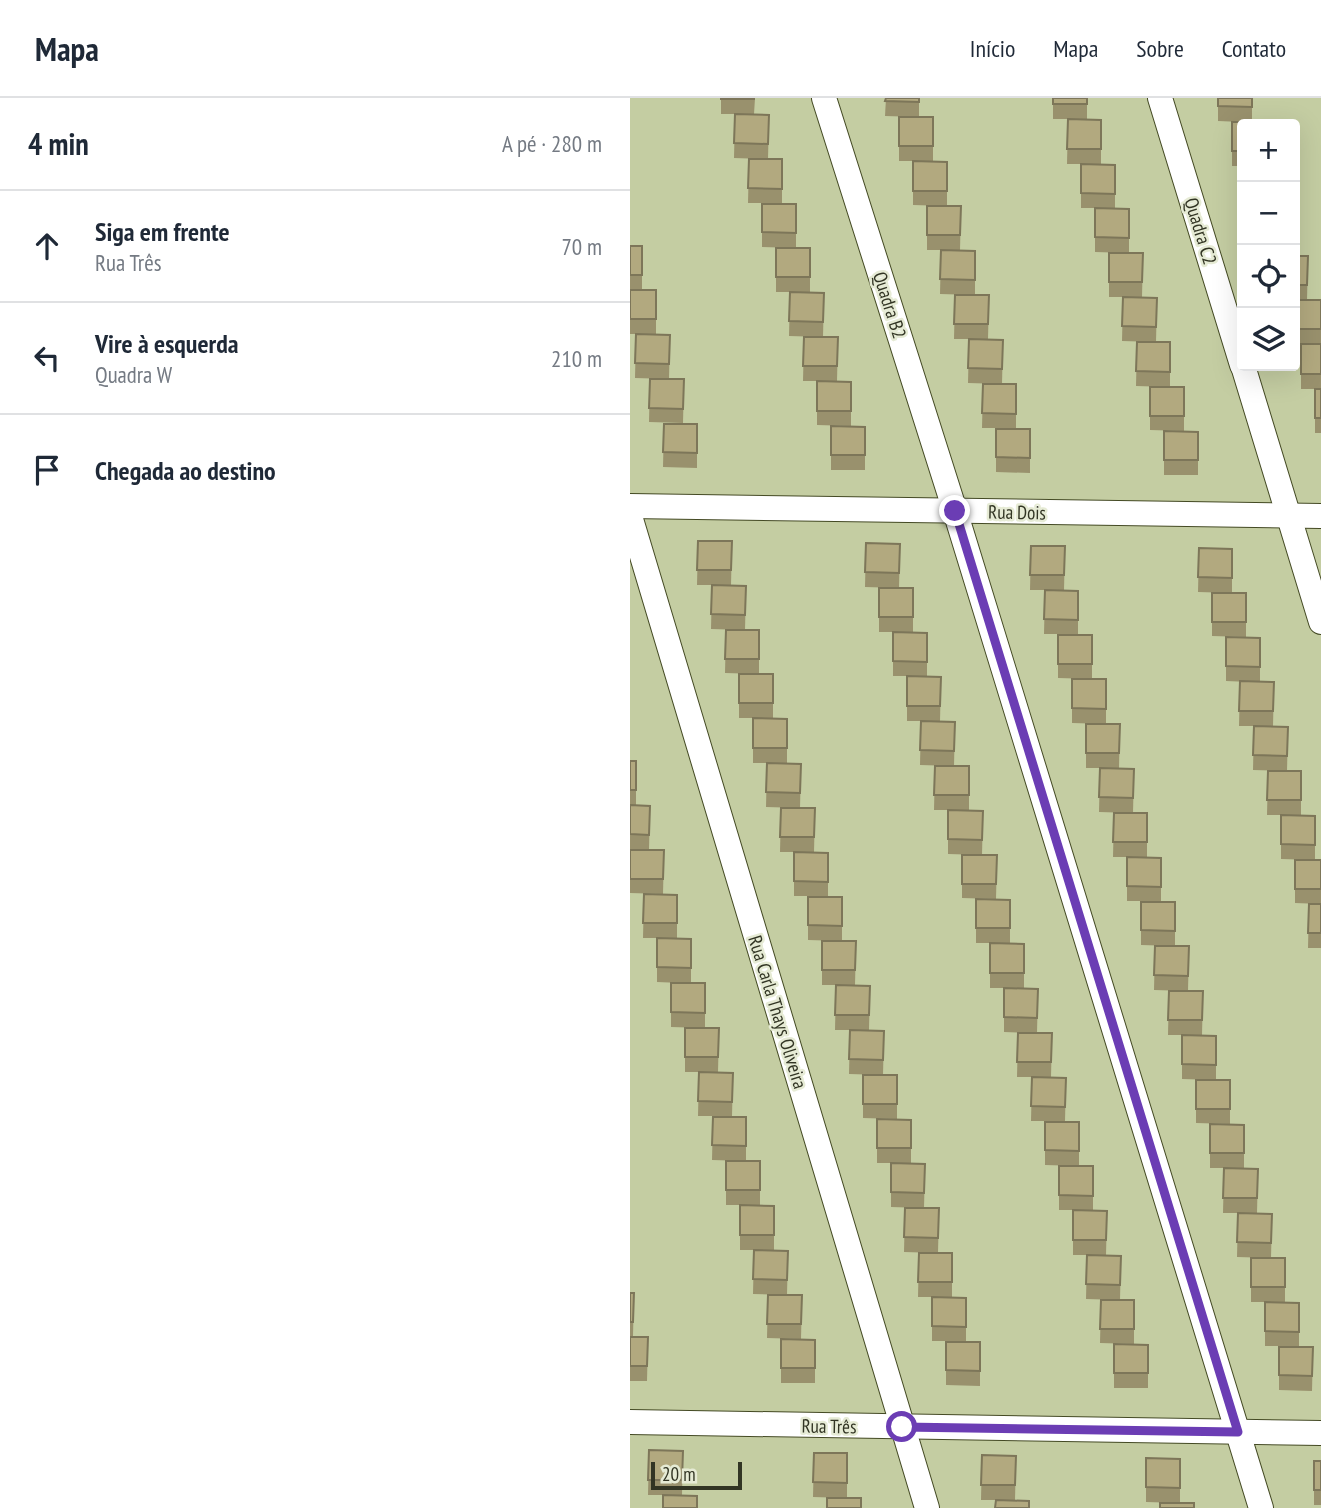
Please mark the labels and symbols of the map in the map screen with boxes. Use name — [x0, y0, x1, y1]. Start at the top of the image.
street label: Quadra C2 — [1179, 195, 1223, 267]
street label: Quadra B2 — [868, 269, 912, 341]
route end — [939, 495, 970, 526]
street label: Rua Dois — [988, 499, 1046, 525]
street label: Rua Carla Thays Oliveira — [743, 932, 813, 1092]
route start — [886, 1411, 917, 1442]
street label: Rua Três — [801, 1414, 857, 1438]
scale bar — [651, 1459, 742, 1491]

